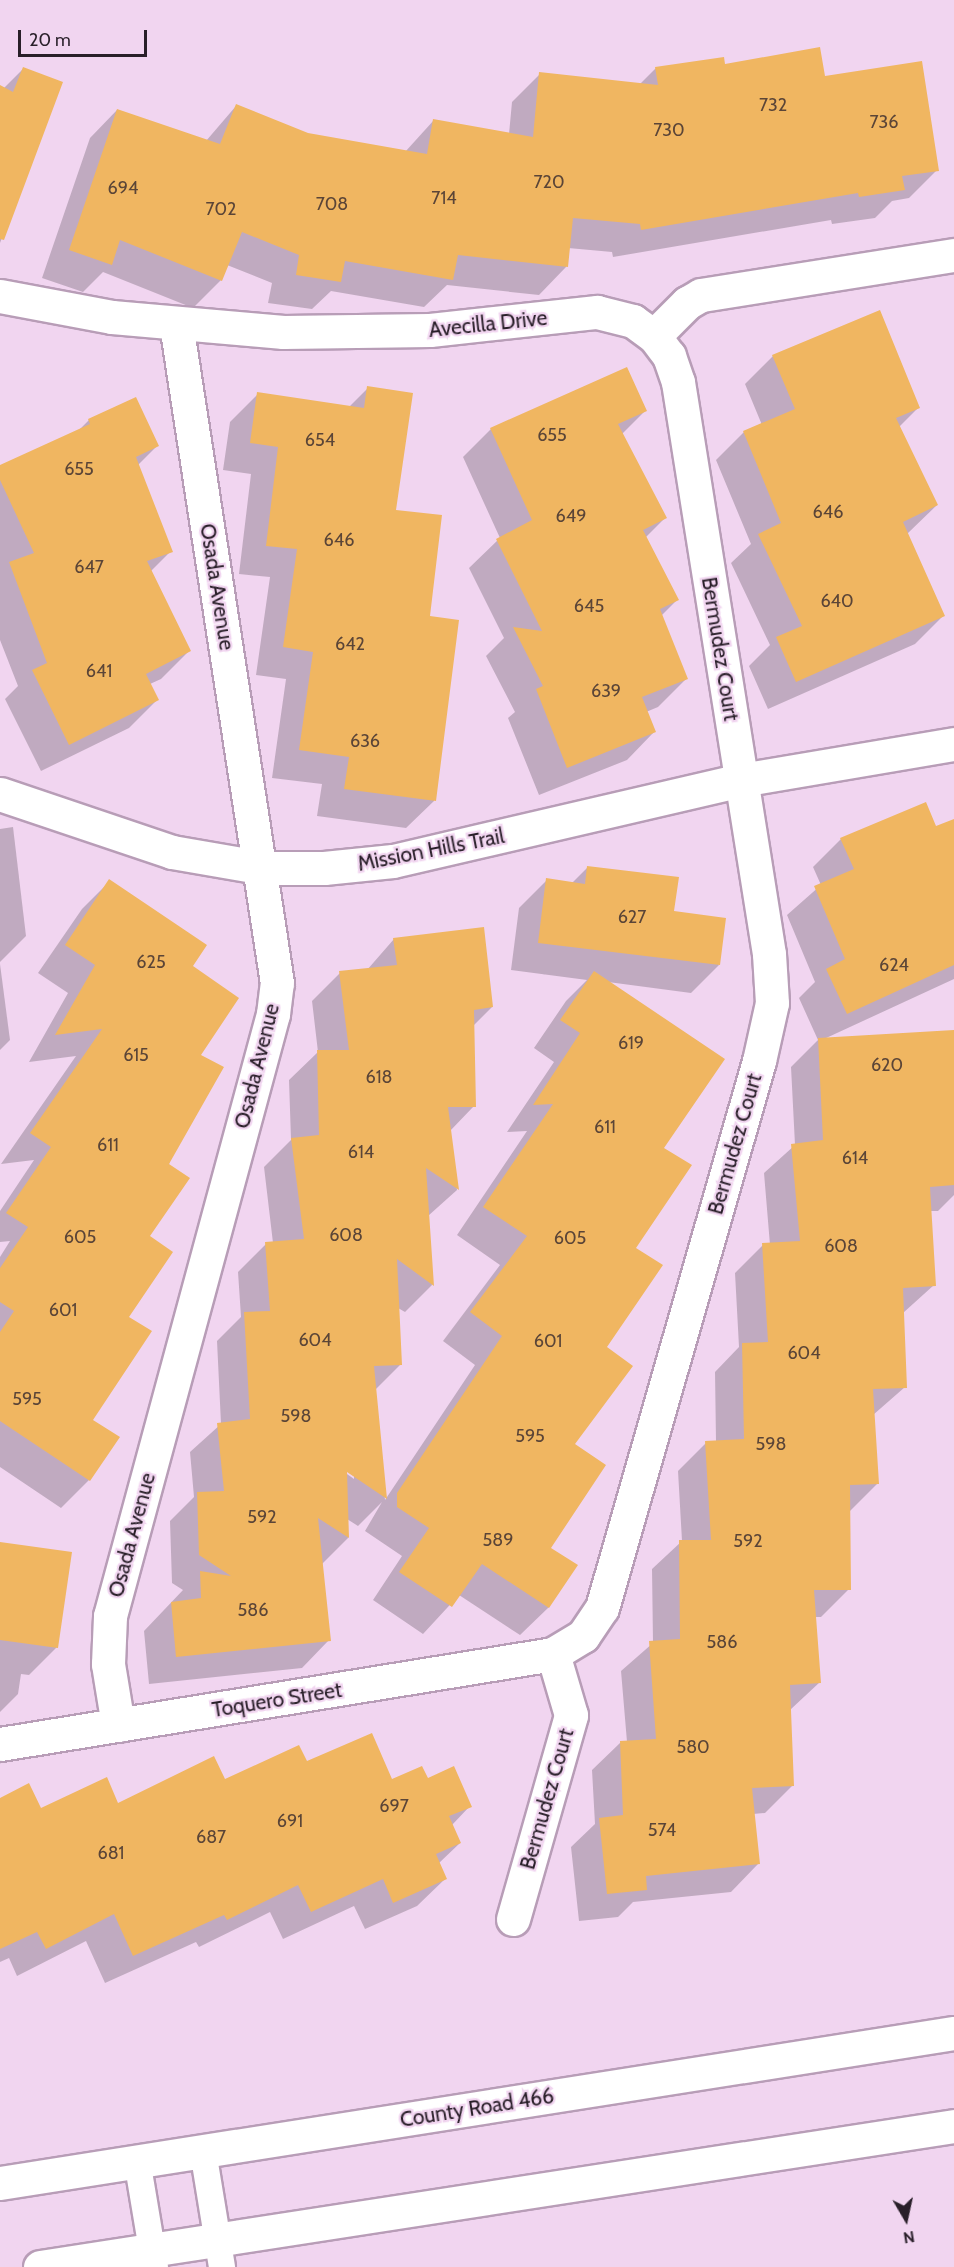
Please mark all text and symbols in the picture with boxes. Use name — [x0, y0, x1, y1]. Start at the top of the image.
scale bar — [21, 18, 150, 56]
text: 20 m — [29, 29, 71, 51]
house number: 732 — [759, 94, 787, 116]
house number: 736 — [869, 111, 899, 133]
house number: 730 — [653, 119, 685, 141]
house number: 720 — [533, 171, 565, 193]
house number: 694 — [108, 177, 138, 199]
house number: 714 — [431, 187, 457, 209]
house number: 708 — [316, 193, 348, 215]
house number: 702 — [206, 198, 236, 220]
street label: Avecilla Drive — [428, 305, 548, 343]
house number: 655 — [537, 424, 567, 446]
house number: 654 — [305, 429, 335, 451]
house number: 655 — [64, 458, 94, 480]
house number: 646 — [813, 501, 843, 523]
house number: 649 — [556, 505, 586, 527]
street label: Osada Avenue — [195, 522, 239, 652]
house number: 646 — [324, 529, 354, 551]
house number: 647 — [74, 556, 104, 578]
street label: Bermudez Court — [696, 575, 744, 723]
house number: 640 — [820, 590, 854, 612]
house number: 645 — [574, 595, 604, 617]
house number: 642 — [335, 633, 365, 655]
house number: 641 — [86, 660, 112, 682]
house number: 639 — [591, 680, 621, 702]
house number: 636 — [350, 730, 380, 752]
street label: Mission Hills Trail — [356, 823, 506, 877]
house number: 627 — [618, 906, 646, 928]
house number: 625 — [136, 951, 166, 973]
house number: 624 — [879, 954, 909, 976]
street label: Osada Avenue — [229, 1001, 285, 1131]
house number: 619 — [618, 1032, 644, 1054]
house number: 615 — [123, 1044, 149, 1066]
house number: 620 — [871, 1054, 903, 1076]
house number: 618 — [366, 1066, 392, 1088]
street label: Bermudez Court — [703, 1071, 767, 1217]
house number: 611 — [594, 1116, 616, 1138]
house number: 611 — [97, 1134, 119, 1156]
house number: 614 — [348, 1141, 374, 1163]
house number: 614 — [842, 1147, 868, 1169]
house number: 608 — [329, 1224, 363, 1246]
house number: 605 — [64, 1226, 96, 1248]
house number: 605 — [554, 1227, 586, 1249]
house number: 608 — [824, 1235, 858, 1257]
house number: 601 — [49, 1299, 77, 1321]
house number: 604 — [298, 1329, 332, 1351]
house number: 601 — [534, 1330, 562, 1352]
house number: 604 — [787, 1342, 821, 1364]
house number: 595 — [12, 1388, 42, 1410]
house number: 598 — [281, 1405, 311, 1427]
house number: 595 — [515, 1425, 545, 1447]
house number: 598 — [756, 1433, 786, 1455]
street label: Osada Avenue — [103, 1470, 161, 1600]
house number: 592 — [247, 1506, 277, 1528]
house number: 589 — [483, 1529, 513, 1551]
house number: 592 — [733, 1530, 763, 1552]
house number: 586 — [238, 1599, 268, 1621]
house number: 586 — [707, 1631, 737, 1653]
street label: Toquero Street — [210, 1677, 344, 1723]
street label: Bermudez Court — [515, 1726, 579, 1872]
house number: 580 — [676, 1736, 710, 1758]
house number: 697 — [379, 1795, 409, 1817]
house number: 691 — [277, 1810, 303, 1832]
house number: 574 — [648, 1819, 676, 1841]
house number: 687 — [196, 1826, 226, 1848]
house number: 681 — [98, 1842, 124, 1864]
street label: County Road 466 — [398, 2083, 556, 2133]
north arrow — [876, 2189, 936, 2249]
text: N — [902, 2227, 916, 2248]

